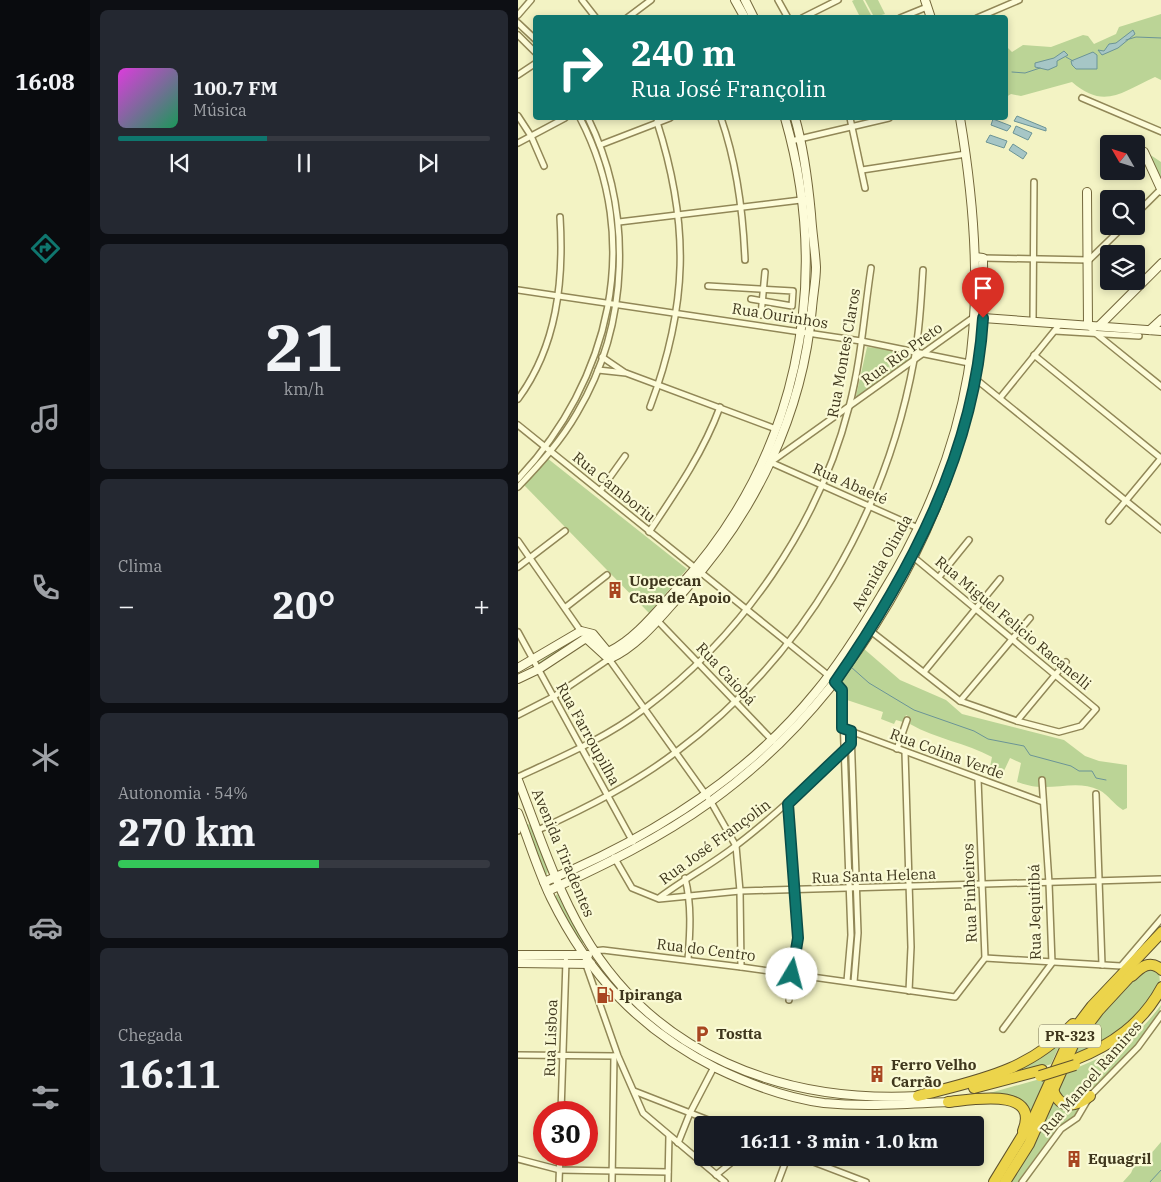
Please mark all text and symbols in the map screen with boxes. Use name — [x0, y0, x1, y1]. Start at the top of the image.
text: 240 m — [631, 30, 736, 76]
icon: right — [548, 35, 613, 100]
text: 16:08 — [15, 67, 75, 96]
text: Rua José Françolin — [631, 74, 826, 103]
text: 100.7 FM — [193, 76, 278, 100]
text: Música — [193, 100, 247, 120]
north arrow — [1100, 135, 1146, 180]
map controls — [1100, 135, 1145, 290]
icon: previous — [166, 149, 194, 177]
icon: pause — [290, 149, 318, 177]
icon: next — [414, 149, 442, 177]
button: search — [1100, 190, 1145, 235]
icon: directions — [28, 231, 63, 266]
button: layers — [1100, 245, 1145, 290]
pin — [962, 267, 1004, 318]
icon: arrive — [969, 274, 997, 302]
street label: Rua Montes Claros — [823, 287, 864, 419]
street label: Rua Ourinhos — [731, 299, 830, 332]
text: 21 — [265, 304, 343, 389]
street label: Rua Rio Preto — [858, 318, 946, 389]
text: km/h — [284, 379, 324, 399]
icon: music — [28, 401, 63, 436]
street label: Rua Camboriu — [569, 447, 660, 526]
street label: Rua Abaeté — [810, 459, 891, 508]
street label: Avenida Olinda — [847, 511, 916, 614]
street label: Rua Miguel Felicio Racanelli — [931, 552, 1096, 694]
text: Clima — [118, 556, 162, 576]
icon: phone — [28, 570, 63, 605]
place label: Uopeccan Casa de Apoio — [629, 571, 731, 607]
text: 20° — [272, 580, 336, 629]
building icon: Uopeccan Casa de Apoio — [605, 580, 625, 600]
text: − — [118, 587, 135, 624]
text: + — [473, 587, 490, 624]
street label: Rua Caiobá — [692, 638, 760, 709]
street label: Rua Farroupilha — [552, 679, 625, 789]
street label: Rua Colina Verde — [887, 724, 1007, 783]
icon: climate — [28, 740, 63, 775]
text: Autonomia · 54% — [118, 783, 248, 803]
street label: Avenida Tiradentes — [528, 786, 599, 920]
street label: Rua José Françolin — [655, 795, 775, 888]
text: 270 km — [118, 807, 256, 856]
street label: Rua Pinheiros — [958, 843, 981, 943]
street label: Rua Santa Helena — [811, 864, 937, 887]
street label: Rua Jequitibá — [1024, 864, 1045, 960]
icon: car — [28, 910, 63, 945]
street label: Rua do Centro — [655, 934, 757, 965]
position arrow — [765, 947, 817, 999]
fuel station icon: Ipiranga — [595, 985, 615, 1005]
place label: Ipiranga — [619, 985, 683, 1004]
street label: Rua Lisboa — [540, 999, 561, 1077]
street label: Rua Manoel Ramires — [1036, 1016, 1146, 1139]
parking icon: Tostta — [692, 1024, 712, 1044]
place label: Tostta — [716, 1024, 762, 1043]
road number: PR-323 — [1039, 1024, 1101, 1048]
text: Chegada — [118, 1025, 183, 1045]
text: 16:11 — [118, 1049, 221, 1098]
place label: Ferro Velho Carrão — [891, 1055, 977, 1091]
building icon: Ferro Velho Carrão — [867, 1064, 887, 1084]
icon: filters — [28, 1080, 63, 1115]
speed limit sign: 30 — [533, 1101, 598, 1166]
text: 16:11 · 3 min · 1.0 km — [740, 1129, 938, 1153]
building icon: Equagril — [1064, 1149, 1084, 1169]
place label: Equagril — [1088, 1149, 1151, 1168]

